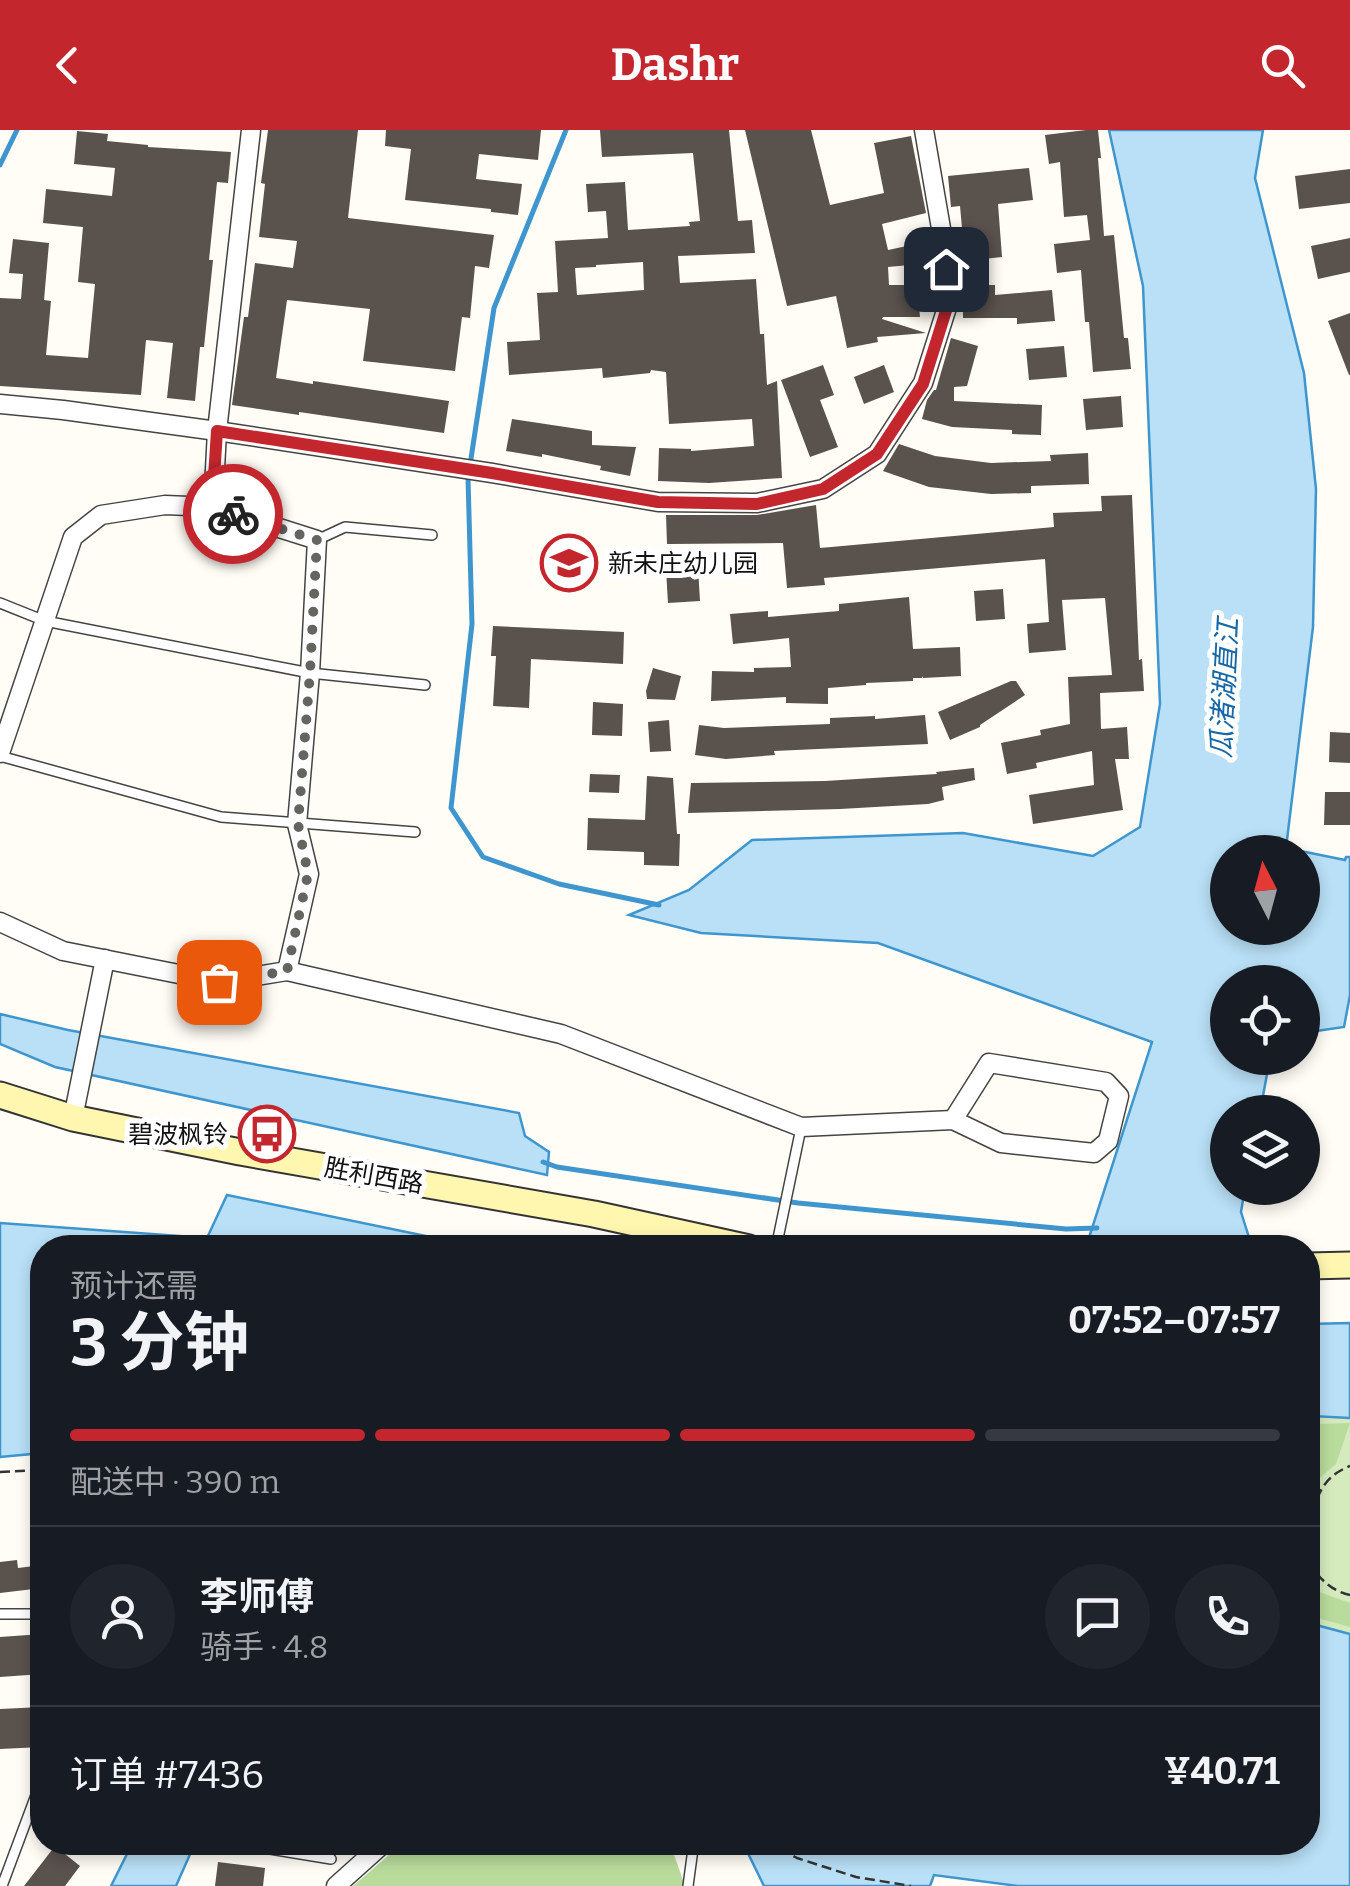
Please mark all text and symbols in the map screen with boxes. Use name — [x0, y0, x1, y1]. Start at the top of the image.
icon: back — [40, 38, 95, 93]
text: Dashr — [611, 38, 739, 92]
icon: search — [1255, 38, 1310, 93]
pin — [904, 227, 989, 312]
icon: home — [919, 242, 974, 297]
courier — [183, 464, 283, 564]
icon: bike — [206, 487, 261, 542]
school or university icon: 新未庄幼儿园 — [539, 533, 599, 593]
place label: 新未庄幼儿园 — [608, 549, 758, 579]
water label: 瓜渚湖直江 — [1204, 614, 1245, 759]
north arrow — [1210, 835, 1320, 945]
map controls — [1210, 835, 1320, 1205]
pin — [177, 940, 262, 1025]
icon: bag — [192, 955, 247, 1010]
button: locate — [1210, 965, 1320, 1075]
button: layers — [1210, 1095, 1320, 1205]
bus stop icon: 碧波枫铃 — [237, 1104, 297, 1164]
place label: 碧波枫铃 — [128, 1120, 228, 1150]
street label: 胜利西路 — [322, 1153, 426, 1199]
text: 预计还需 — [70, 1267, 198, 1305]
text: 07:52–07:57 — [1068, 1297, 1280, 1343]
text: 3 分钟 — [70, 1304, 249, 1382]
text: 配送中 · 390 m — [70, 1463, 280, 1501]
button: person — [70, 1564, 175, 1669]
button: chat — [1045, 1564, 1150, 1669]
button: phone — [1175, 1564, 1280, 1669]
text: 李师傅 — [200, 1574, 314, 1620]
text: 骑手 · 4.8 — [200, 1628, 328, 1666]
text: ¥40.71 — [1164, 1748, 1280, 1794]
text: 订单 #7436 — [70, 1752, 264, 1798]

